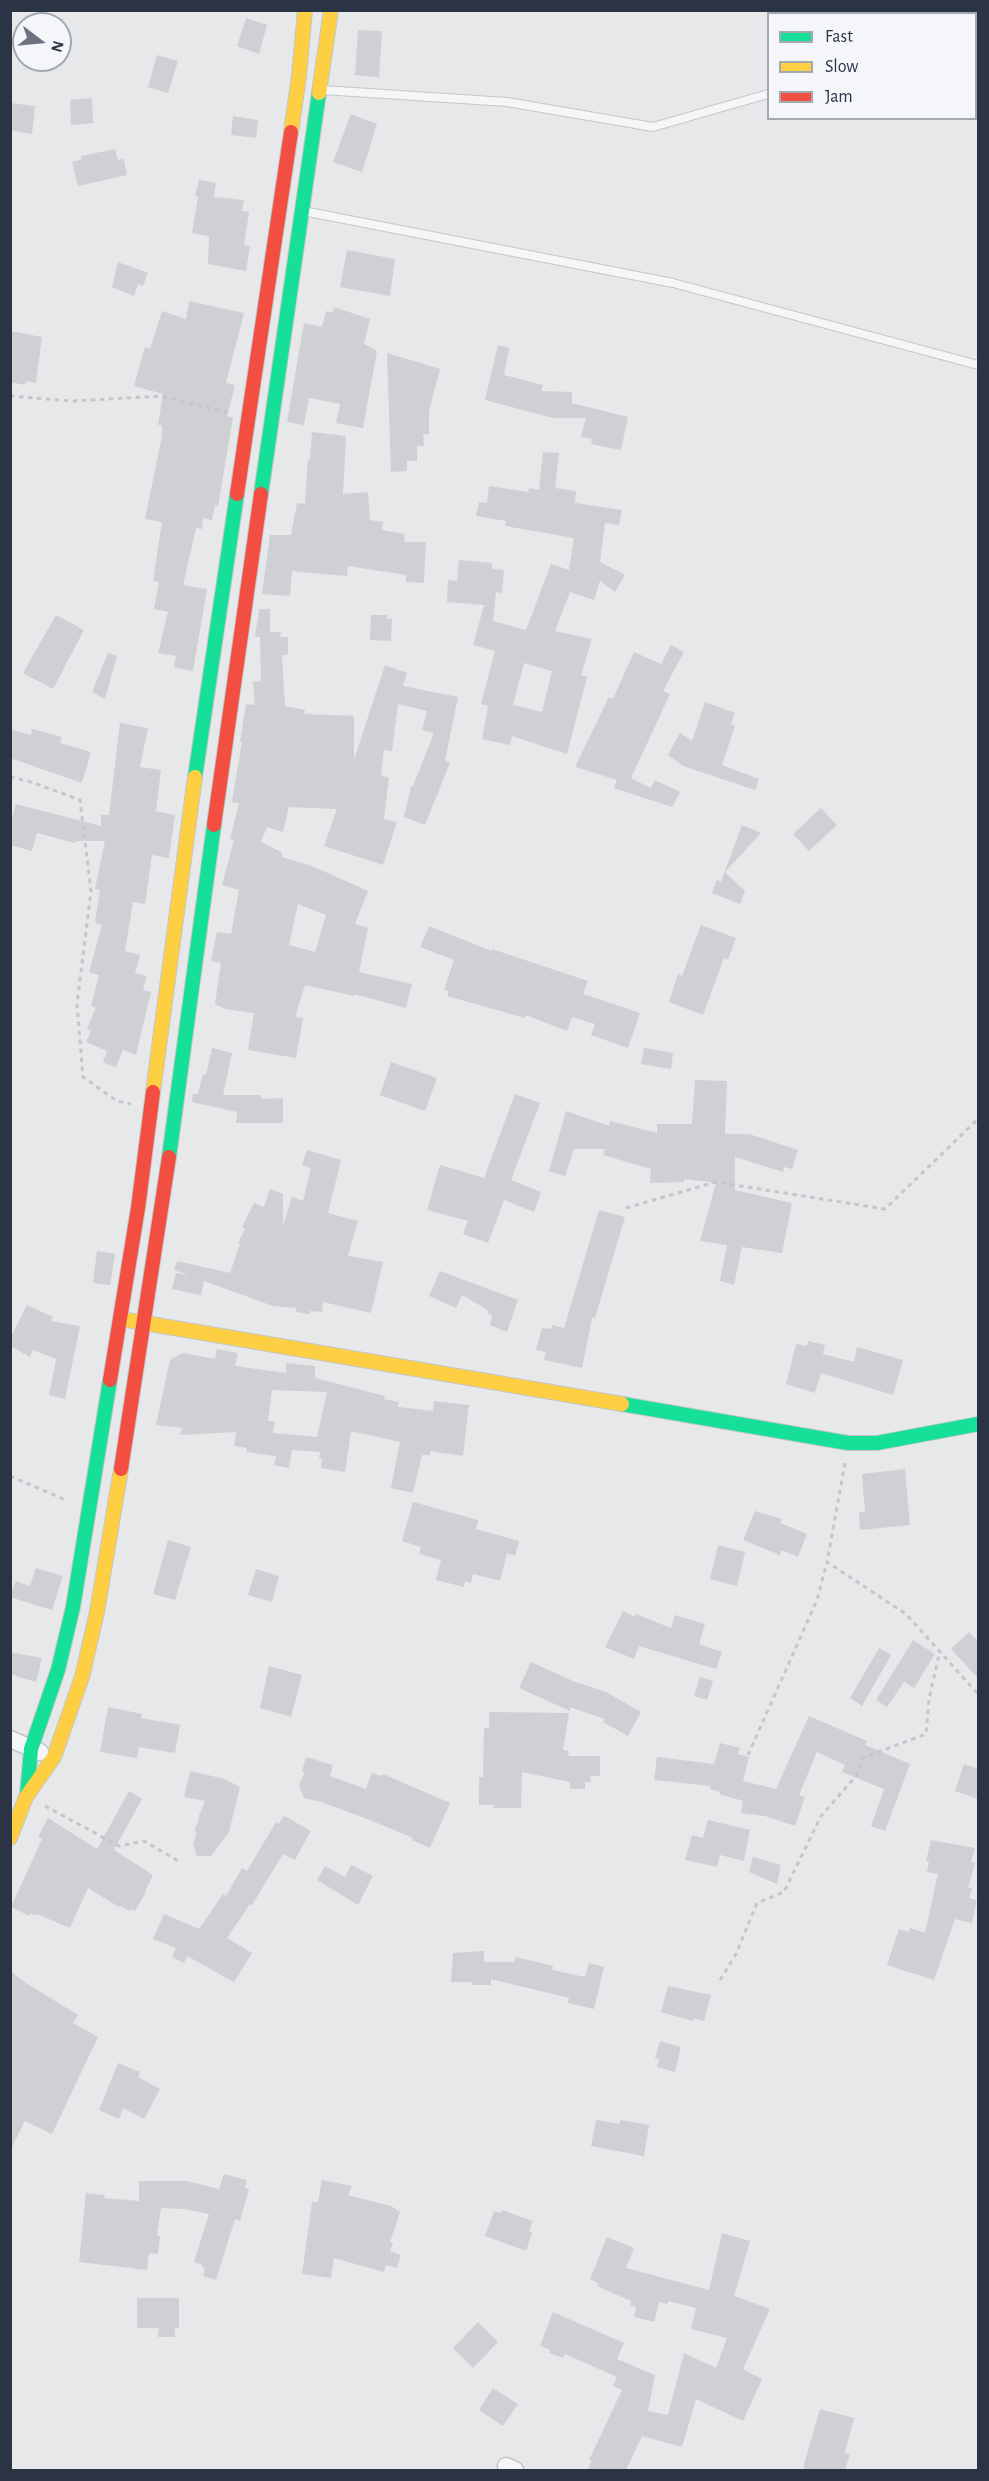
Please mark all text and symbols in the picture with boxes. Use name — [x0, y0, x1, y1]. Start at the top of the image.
north arrow — [12, 12, 72, 72]
legend — [767, 12, 977, 120]
text: Fast — [825, 28, 853, 46]
text: N — [48, 39, 67, 54]
text: Slow — [825, 58, 858, 76]
text: Jam — [825, 88, 853, 106]

